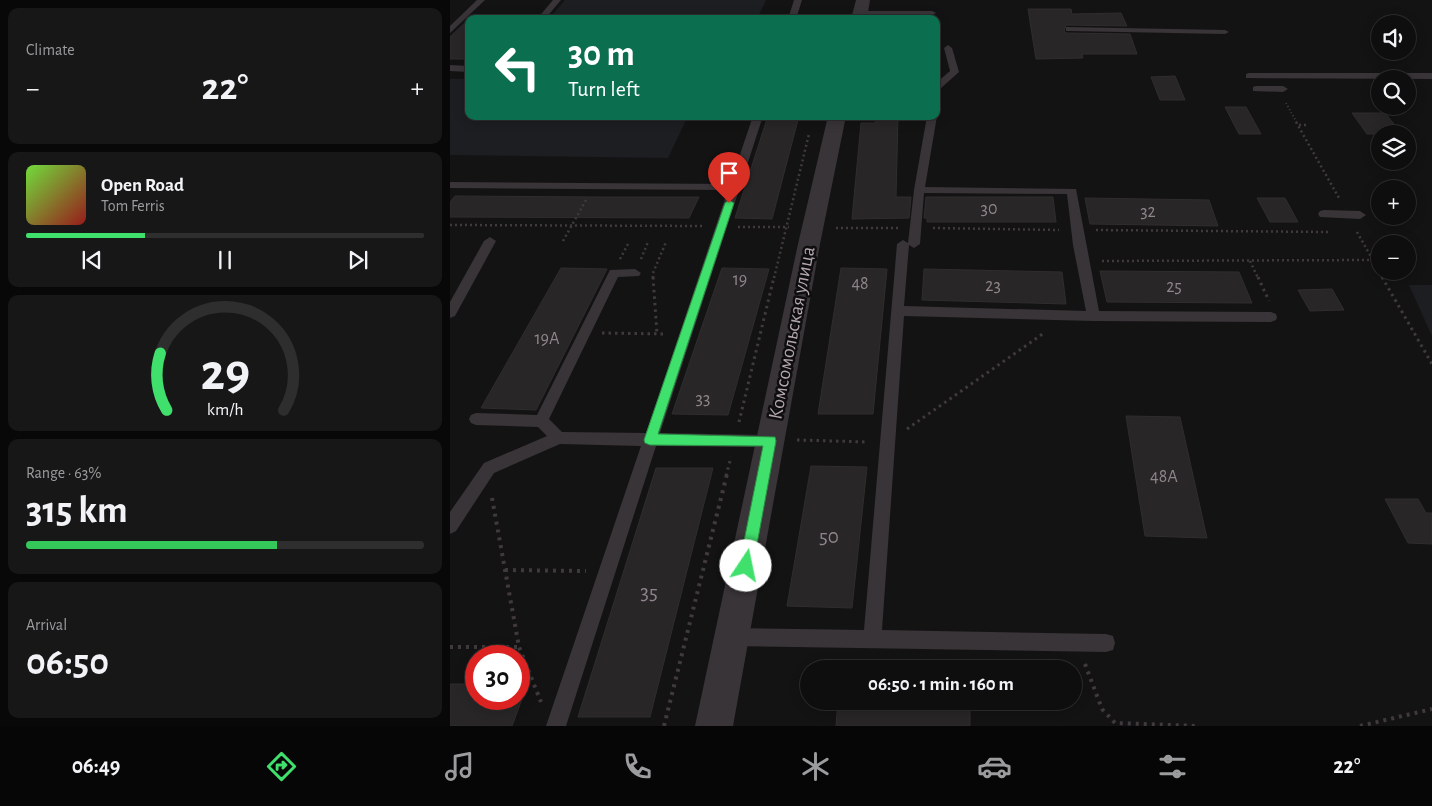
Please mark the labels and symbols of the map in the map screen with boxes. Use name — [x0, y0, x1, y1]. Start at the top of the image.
pin — [708, 152, 750, 203]
house number: 30 — [981, 200, 997, 218]
house number: 32 — [1140, 203, 1156, 221]
street label: Комсомольская улица — [765, 245, 819, 421]
house number: 19 — [733, 271, 747, 289]
house number: 48 — [851, 275, 869, 293]
house number: 23 — [985, 277, 1001, 295]
house number: 25 — [1166, 278, 1182, 296]
house number: 19А — [534, 330, 560, 348]
house number: 33 — [696, 390, 710, 408]
house number: 48А — [1150, 468, 1178, 486]
house number: 50 — [819, 526, 839, 547]
position arrow — [719, 539, 771, 591]
house number: 35 — [640, 582, 658, 603]
speed limit sign: 30 — [465, 645, 530, 710]

